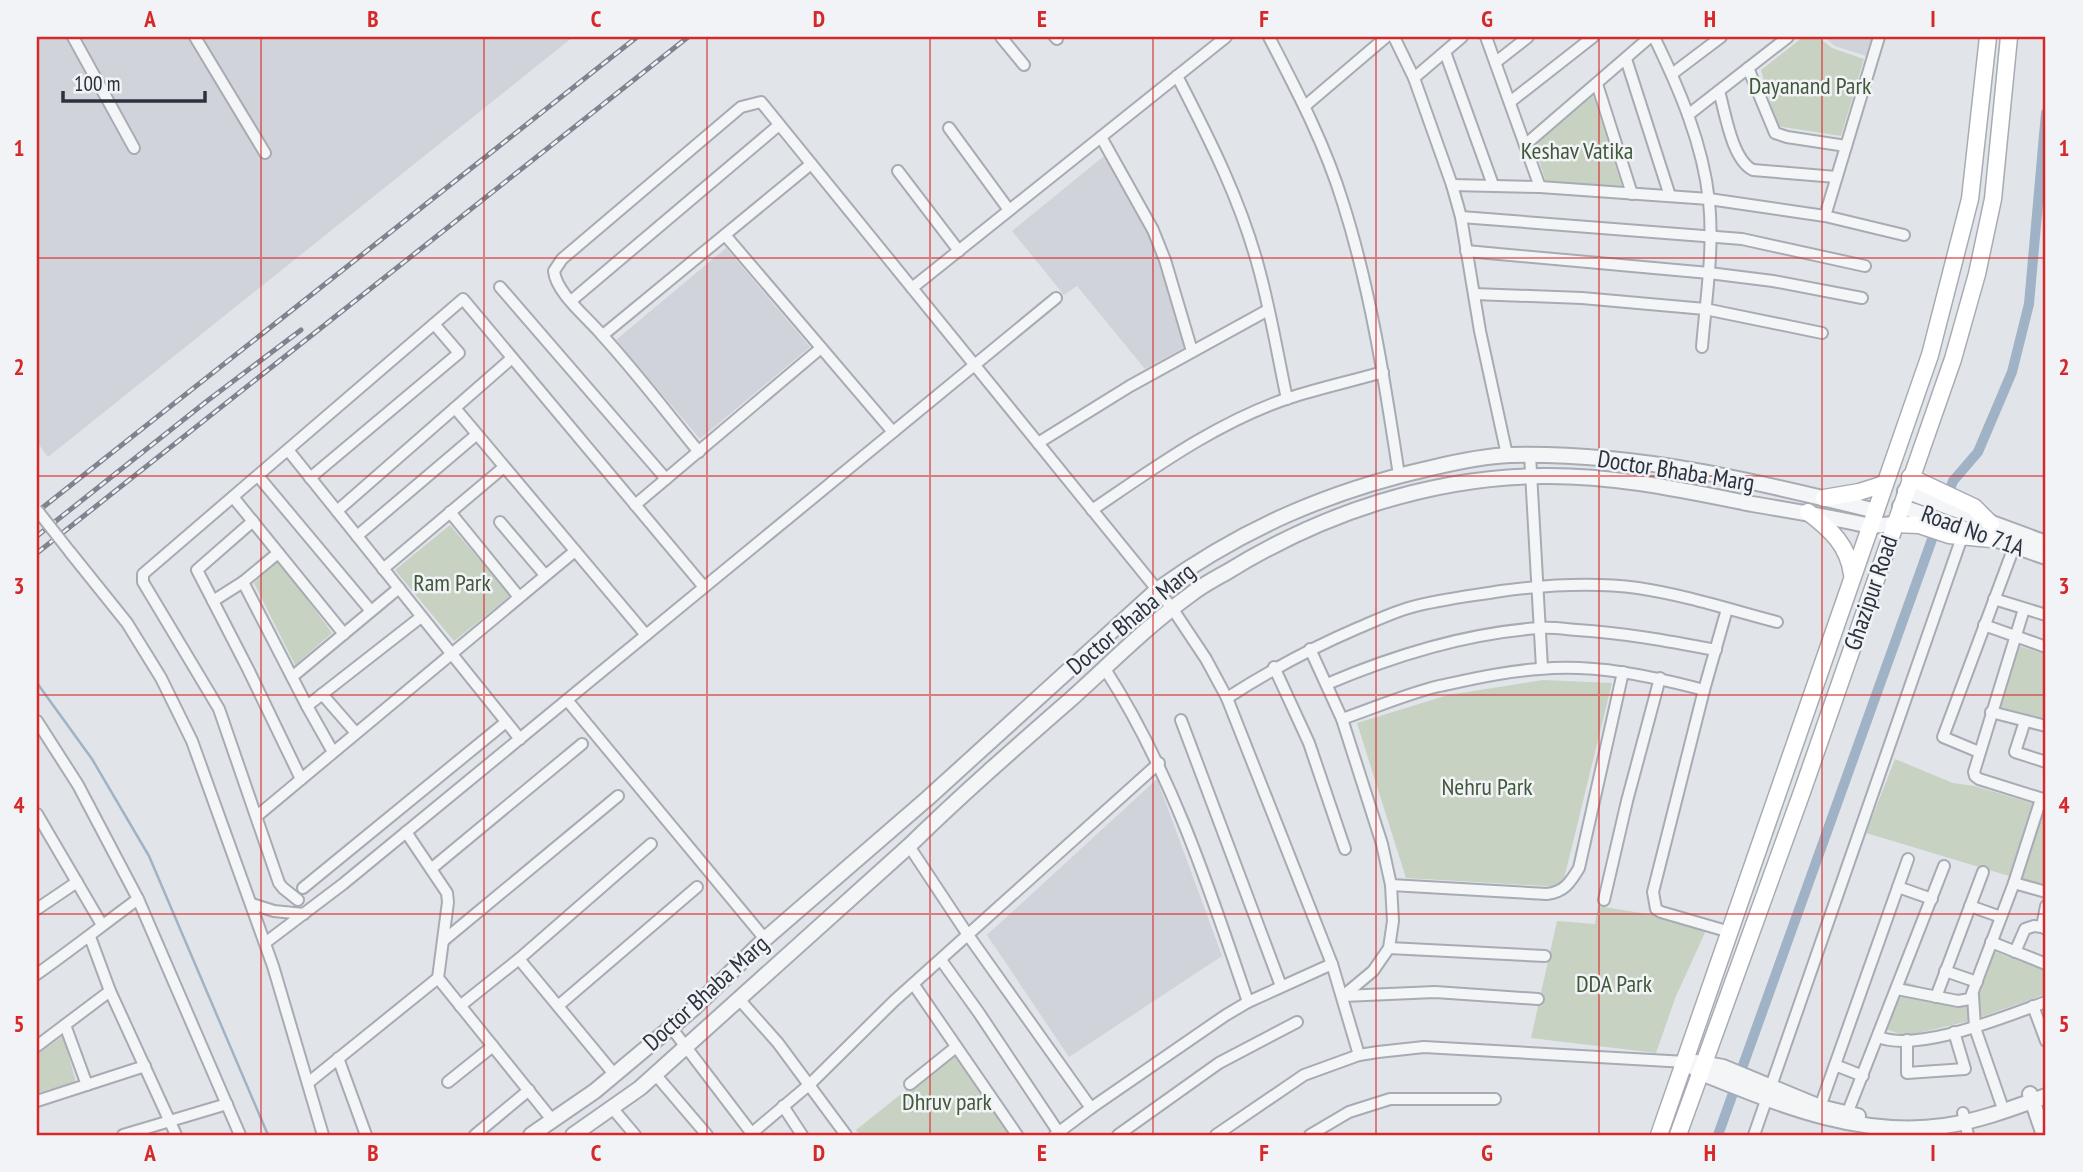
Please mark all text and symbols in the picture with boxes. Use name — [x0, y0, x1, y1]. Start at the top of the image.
text: A — [143, 4, 156, 33]
text: B — [367, 4, 379, 33]
text: C — [591, 4, 602, 33]
text: D — [813, 4, 825, 33]
text: E — [1037, 4, 1047, 33]
text: F — [1259, 4, 1269, 33]
text: G — [1481, 4, 1493, 33]
text: H — [1704, 4, 1716, 33]
text: I — [1930, 4, 1936, 33]
scale bar — [63, 60, 205, 104]
text: 100 m — [74, 70, 120, 97]
park label: Dayanand Park — [1749, 70, 1872, 101]
text: 1 — [14, 133, 25, 162]
text: 1 — [2059, 133, 2070, 162]
park label: Keshav Vatika — [1521, 135, 1633, 166]
text: 2 — [14, 352, 25, 381]
text: 2 — [2059, 352, 2070, 381]
street label: Doctor Bhaba Marg — [1595, 443, 1757, 498]
street label: Road No 71A — [1917, 498, 2030, 564]
street label: Ghazipur Road — [1836, 531, 1905, 654]
street label: Doctor Bhaba Marg — [1060, 556, 1201, 681]
park label: Ram Park — [413, 567, 491, 598]
text: 3 — [14, 571, 25, 600]
text: 3 — [2059, 571, 2070, 600]
park label: Nehru Park — [1441, 771, 1533, 802]
text: 4 — [14, 790, 25, 819]
text: 4 — [2059, 790, 2070, 819]
street label: Doctor Bhaba Marg — [636, 928, 775, 1057]
park label: DDA Park — [1576, 968, 1653, 999]
text: 5 — [14, 1009, 25, 1038]
text: 5 — [2059, 1009, 2070, 1038]
park label: Dhruv park — [902, 1086, 993, 1117]
text: A — [143, 1138, 156, 1167]
text: B — [367, 1138, 379, 1167]
text: C — [591, 1138, 602, 1167]
text: D — [813, 1138, 825, 1167]
text: E — [1037, 1138, 1047, 1167]
text: F — [1259, 1138, 1269, 1167]
text: G — [1481, 1138, 1493, 1167]
text: H — [1704, 1138, 1716, 1167]
text: I — [1930, 1138, 1936, 1167]

